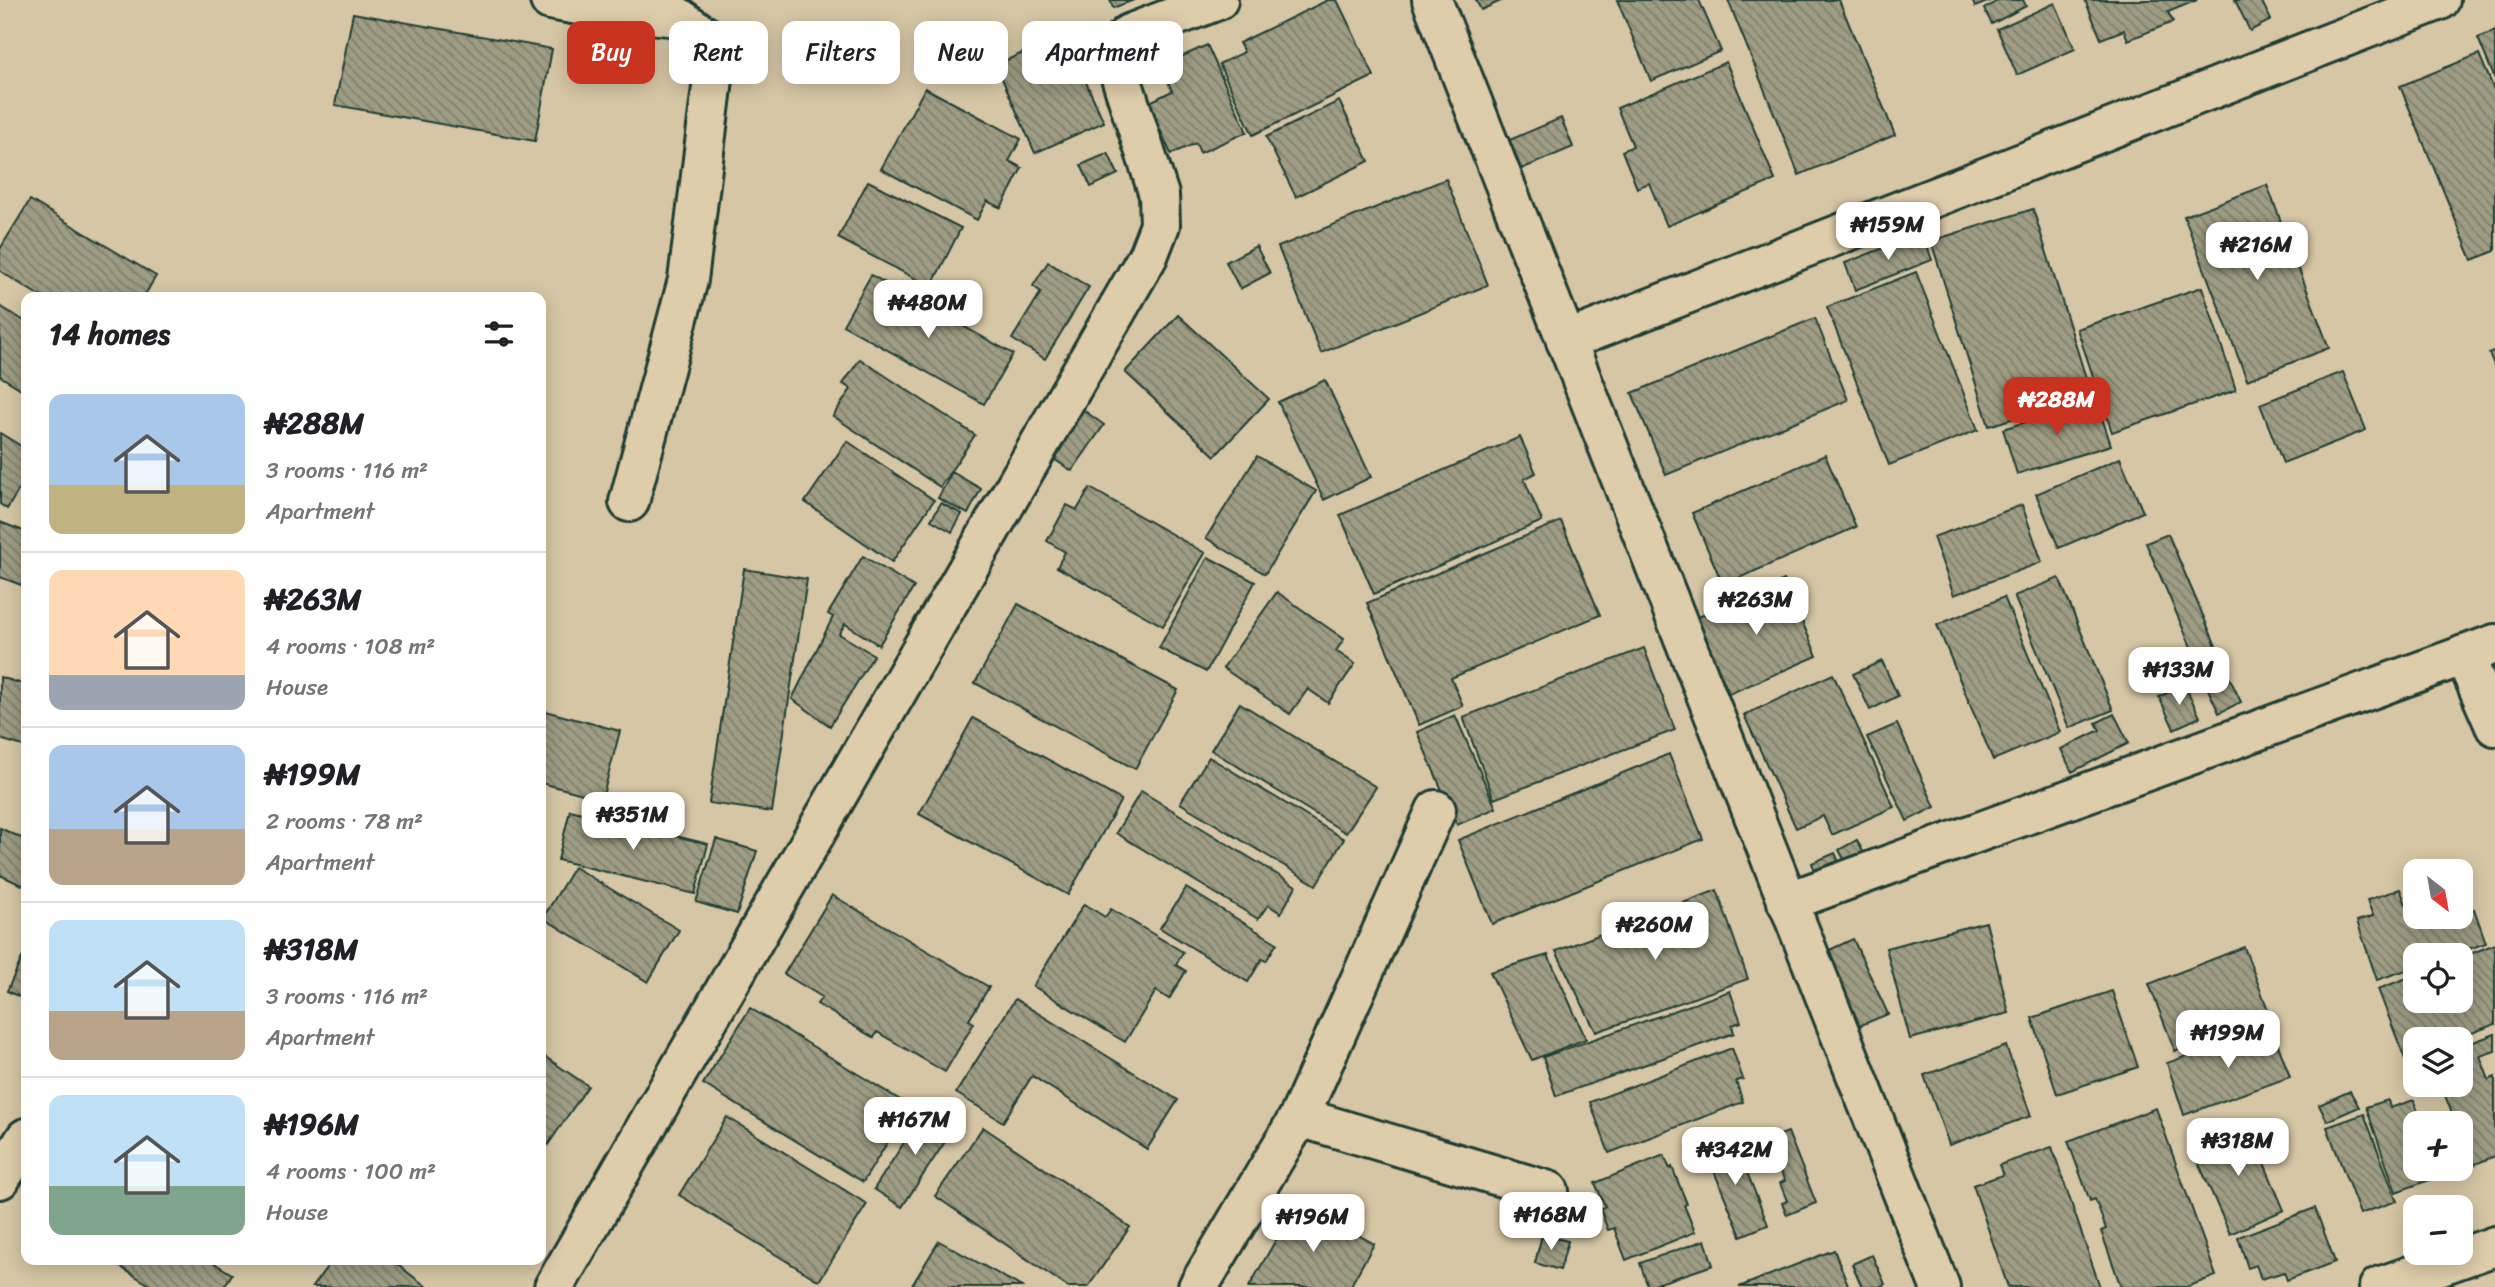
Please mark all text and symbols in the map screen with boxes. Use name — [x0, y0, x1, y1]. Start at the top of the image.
chip: Buy — [567, 21, 655, 84]
chip: Rent — [669, 21, 768, 84]
chip: Filters — [782, 21, 900, 84]
chip: New — [914, 21, 1008, 84]
chip: Apartment — [1022, 21, 1183, 84]
pin: ₦159M — [1839, 202, 1937, 262]
text: ₦159M — [1852, 204, 1924, 245]
pin: ₦216M — [2208, 222, 2306, 282]
text: ₦216M — [2222, 224, 2292, 265]
pin: ₦480M — [879, 280, 977, 340]
text: ₦480M — [890, 282, 966, 323]
text: 14 homes — [49, 307, 170, 361]
icon: filters — [480, 315, 518, 353]
pin: ₦288M — [2008, 378, 2106, 437]
text: ₦288M — [2019, 379, 2095, 420]
text: ₦288M — [266, 396, 364, 450]
icon: home — [105, 422, 189, 506]
text: 3 rooms · 116 m² — [266, 450, 428, 491]
text: Apartment — [266, 491, 375, 532]
text: ₦263M — [266, 572, 361, 626]
pin: ₦263M — [1707, 578, 1805, 637]
text: ₦263M — [1719, 579, 1793, 620]
icon: home — [105, 598, 189, 682]
text: 4 rooms · 108 m² — [266, 626, 435, 667]
pin: ₦133M — [2130, 648, 2228, 707]
text: ₦133M — [2144, 649, 2214, 690]
text: House — [266, 667, 328, 708]
text: ₦199M — [266, 747, 360, 801]
icon: home — [105, 773, 189, 857]
pin: ₦351M — [584, 792, 682, 852]
text: ₦351M — [598, 794, 668, 835]
text: 2 rooms · 78 m² — [266, 801, 423, 842]
text: Apartment — [266, 842, 375, 883]
north arrow — [2403, 859, 2473, 929]
map controls — [2403, 859, 2473, 1265]
pin: ₦260M — [1606, 902, 1704, 962]
text: ₦260M — [1618, 904, 1692, 945]
text: ₦318M — [266, 922, 358, 976]
button: locate — [2403, 943, 2473, 1013]
icon: home — [105, 948, 189, 1032]
text: 3 rooms · 116 m² — [266, 976, 428, 1017]
pin: ₦199M — [2179, 1010, 2277, 1070]
text: ₦199M — [2192, 1012, 2264, 1053]
text: Apartment — [266, 1017, 375, 1058]
button: layers — [2403, 1027, 2473, 1097]
text: ₦196M — [266, 1097, 359, 1151]
pin: ₦167M — [866, 1098, 964, 1157]
text: ₦167M — [880, 1099, 950, 1140]
button: + — [2403, 1111, 2473, 1181]
pin: ₦318M — [2189, 1118, 2287, 1178]
text: ₦318M — [2203, 1120, 2273, 1161]
icon: home — [105, 1123, 189, 1207]
pin: ₦342M — [1686, 1128, 1784, 1187]
text: ₦342M — [1698, 1129, 1772, 1170]
text: 4 rooms · 100 m² — [266, 1151, 436, 1192]
text: House — [266, 1192, 328, 1233]
pin: ₦168M — [1502, 1192, 1600, 1252]
pin: ₦196M — [1264, 1194, 1362, 1254]
text: ₦168M — [1516, 1194, 1586, 1235]
button: − — [2403, 1195, 2473, 1265]
text: ₦196M — [1277, 1196, 1349, 1237]

